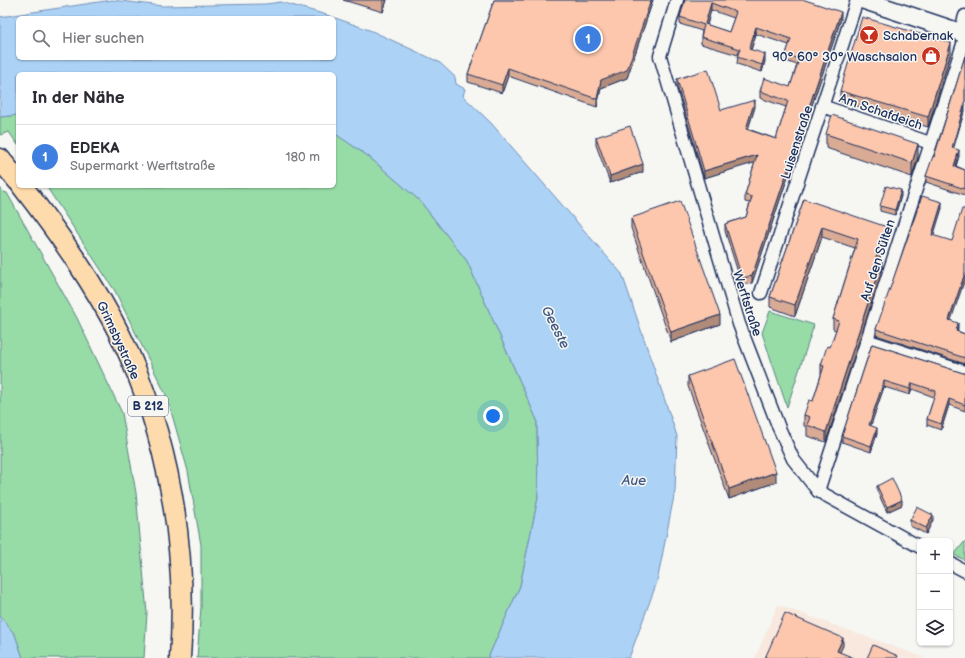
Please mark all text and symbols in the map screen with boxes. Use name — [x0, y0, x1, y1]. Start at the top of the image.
search box — [16, 16, 336, 60]
pin: 1 — [575, 24, 601, 54]
bar icon: Schabernak — [858, 24, 880, 46]
icon: search — [30, 27, 52, 49]
place label: Schabernak — [883, 28, 954, 44]
text: Hier suchen — [62, 29, 144, 48]
shop icon: 90° 60° 30° Waschsalon — [920, 45, 942, 67]
place label: 90° 60° 30° Waschsalon — [772, 49, 917, 65]
text: In der Nähe — [32, 88, 125, 108]
street label: Am Schafdeich — [837, 90, 924, 134]
street label: Luisenstraße — [778, 103, 816, 181]
text: EDEKA — [70, 139, 119, 158]
text: 1 — [42, 149, 48, 165]
text: 180 m — [285, 149, 320, 165]
text: Supermarkt · Werftstraße — [70, 158, 215, 174]
street label: Auf den Sülten — [857, 217, 899, 303]
street label: Werftstraße — [729, 268, 765, 339]
street label: Grimsbystraße — [93, 299, 143, 382]
water label: Geeste — [538, 303, 574, 351]
road number: B 212 — [128, 396, 168, 416]
your location — [483, 406, 503, 426]
water label: Aue — [621, 472, 646, 489]
map controls — [917, 538, 953, 646]
button: + — [917, 538, 953, 574]
button: − — [917, 574, 953, 610]
button: layers — [917, 610, 953, 646]

